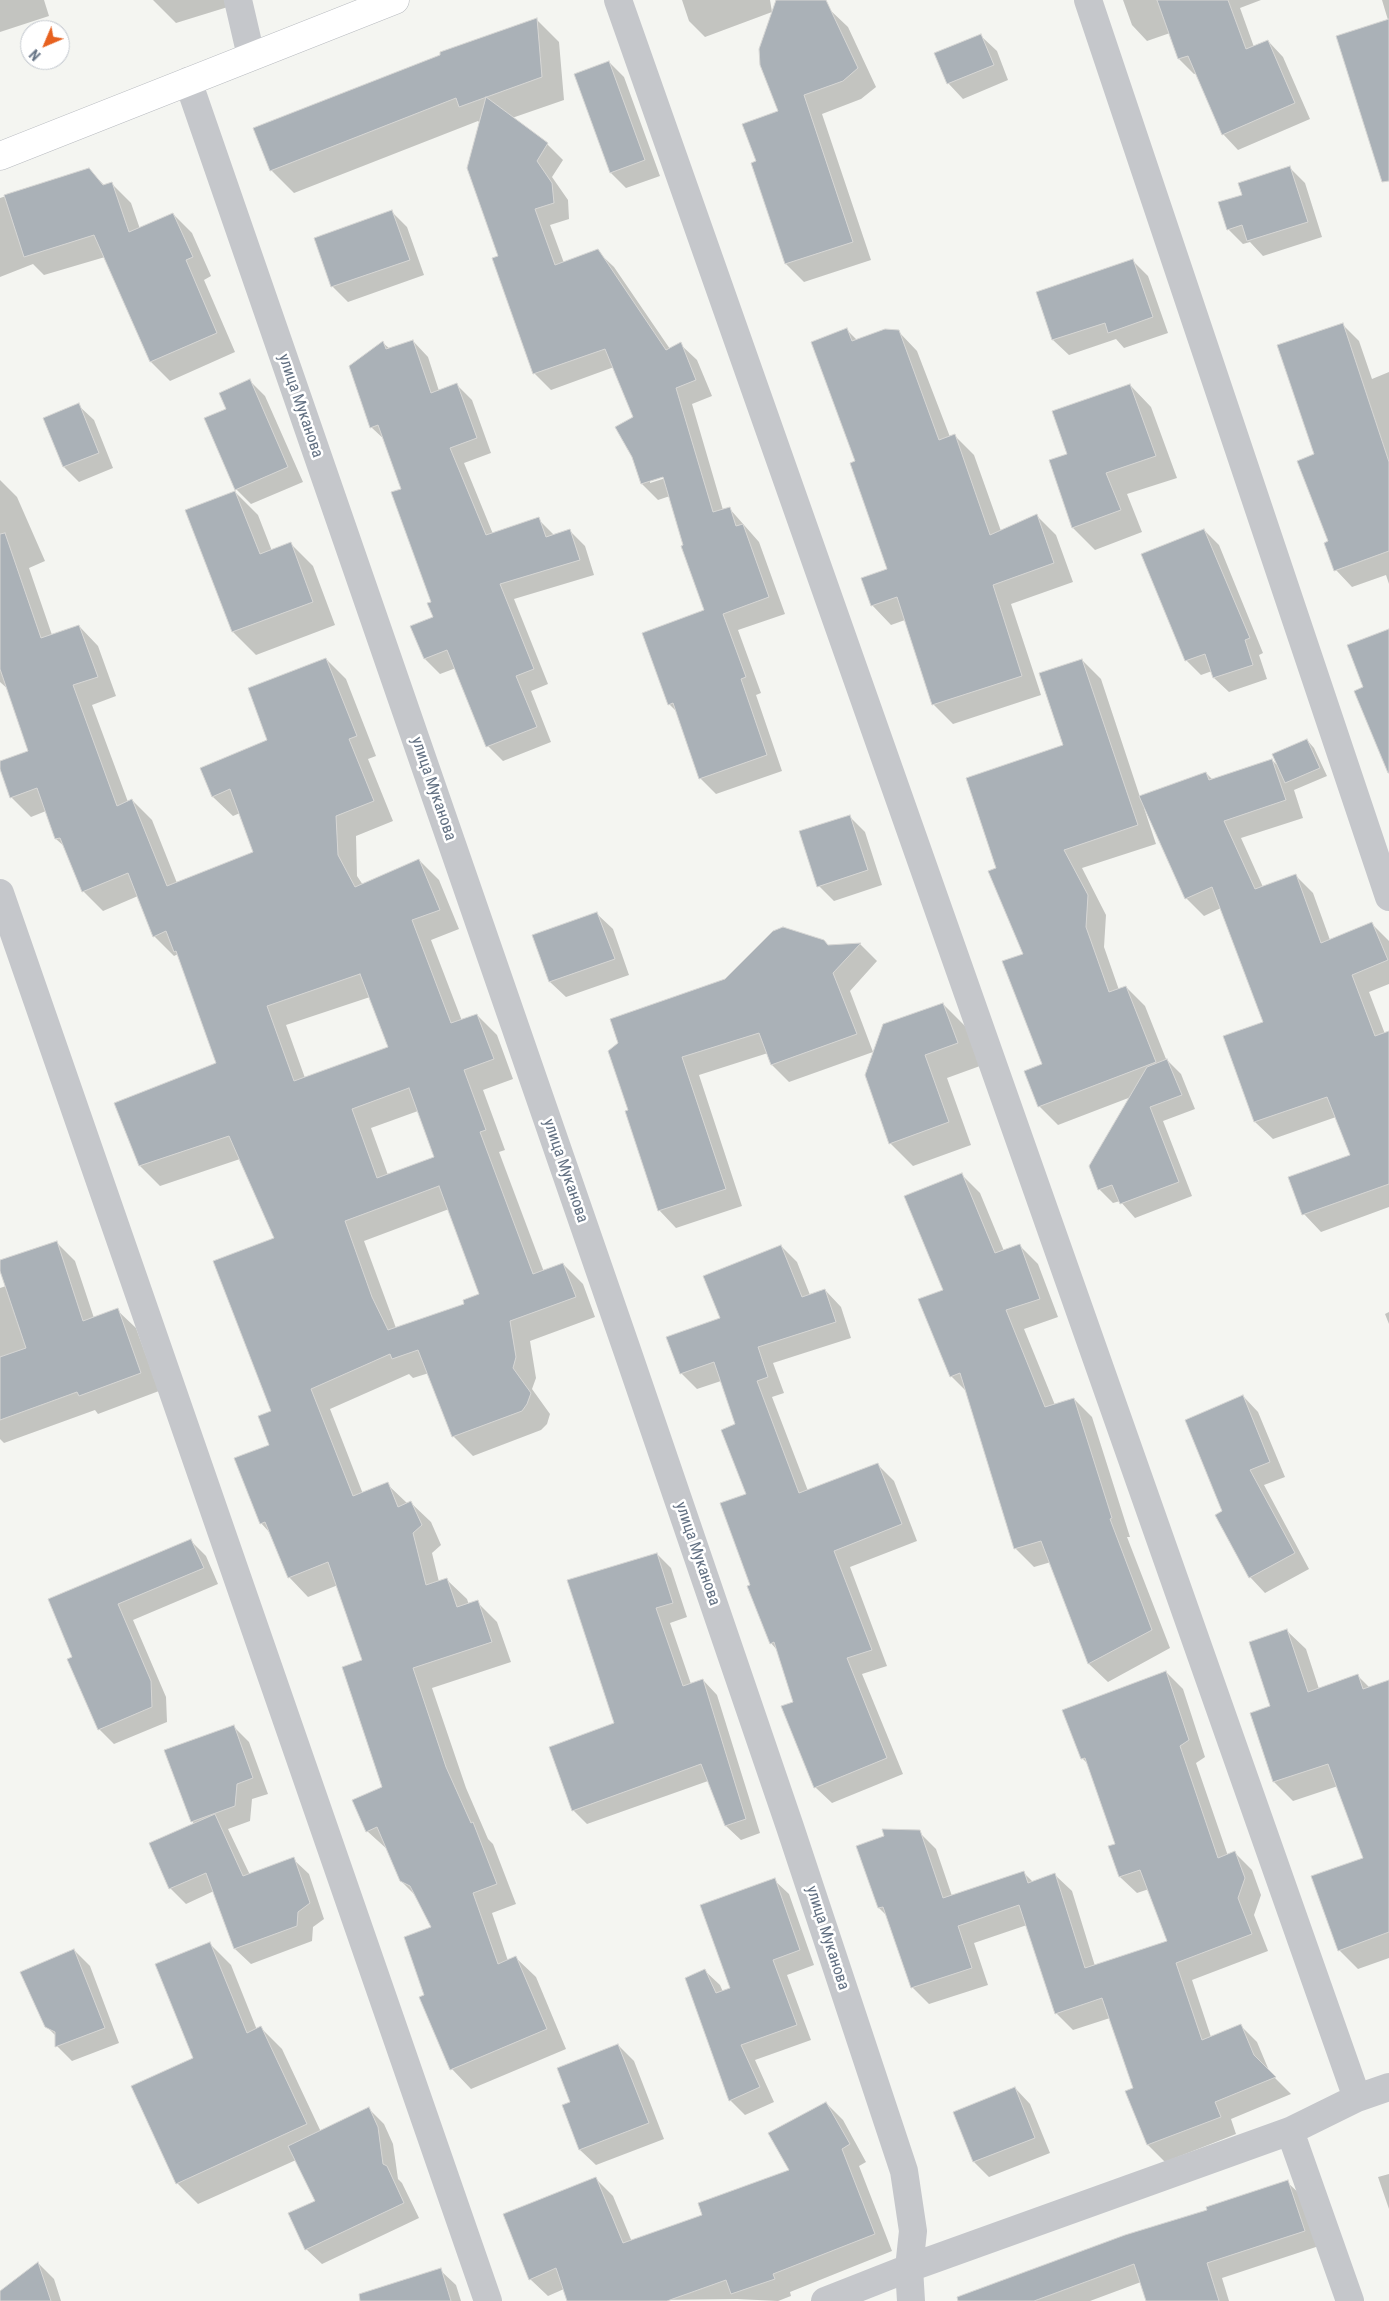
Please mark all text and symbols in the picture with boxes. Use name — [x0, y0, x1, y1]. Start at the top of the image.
north arrow — [20, 20, 70, 70]
text: N — [26, 46, 44, 64]
street label: улица Муканова — [273, 352, 327, 460]
street label: улица Муканова — [406, 735, 460, 843]
street label: улица Муканова — [538, 1117, 592, 1225]
street label: улица Муканова — [670, 1500, 724, 1608]
street label: улица Муканова — [801, 1883, 853, 1993]

